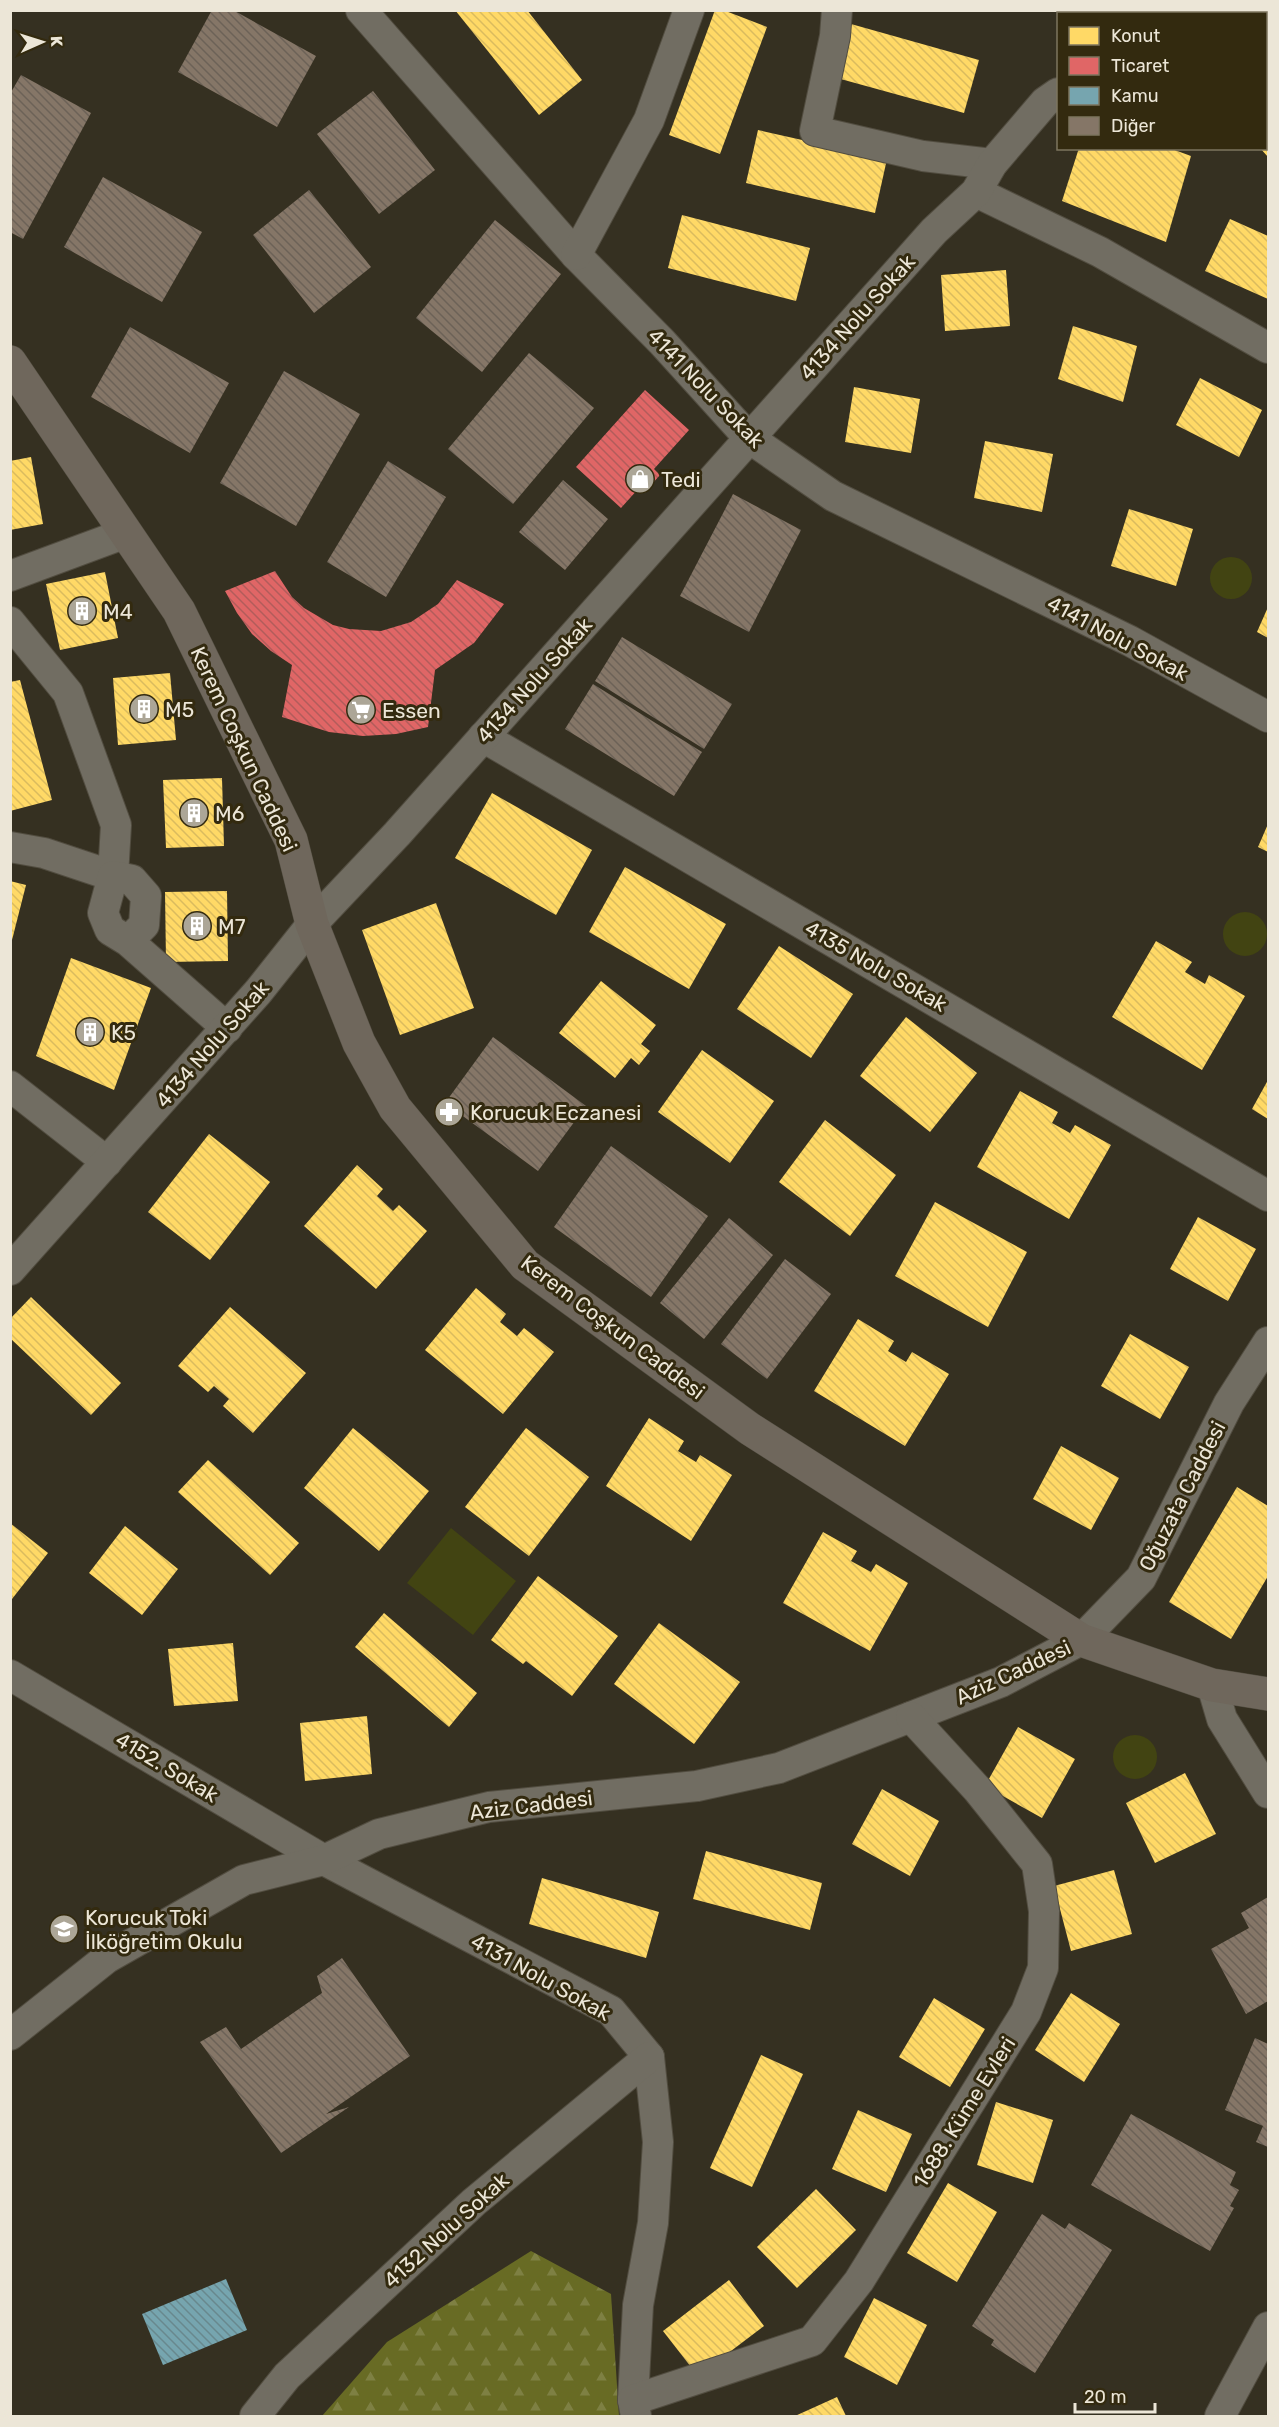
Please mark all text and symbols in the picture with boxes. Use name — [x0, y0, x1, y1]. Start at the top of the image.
north arrow — [12, 12, 72, 72]
legend — [1057, 12, 1267, 150]
text: Konut — [1111, 25, 1160, 47]
text: K — [47, 35, 66, 47]
text: Ticaret — [1111, 55, 1169, 77]
text: Kamu — [1111, 85, 1158, 107]
text: Diğer — [1111, 115, 1156, 137]
street label: 4134 Nolu Sokak — [794, 249, 920, 385]
street label: 4141 Nolu Sokak — [643, 323, 769, 453]
shop icon: Tedi — [624, 463, 656, 495]
place label: Tedi — [661, 467, 700, 492]
street label: 4141 Nolu Sokak — [1043, 590, 1193, 686]
building icon: M4 — [66, 595, 98, 627]
place label: M4 — [103, 599, 133, 624]
street label: 4134 Nolu Sokak — [471, 612, 597, 748]
street label: Kerem Coşkun Caddesi — [185, 643, 303, 855]
building icon: M5 — [128, 693, 160, 725]
supermarket icon: Essen — [345, 694, 377, 726]
place label: M5 — [165, 697, 194, 722]
place label: Essen — [382, 698, 441, 723]
building icon: M6 — [178, 797, 210, 829]
place label: M6 — [215, 801, 244, 826]
building icon: M7 — [181, 910, 213, 942]
place label: M7 — [218, 914, 246, 939]
street label: 4135 Nolu Sokak — [801, 915, 951, 1017]
street label: 4134 Nolu Sokak — [150, 975, 274, 1113]
building icon: K5 — [74, 1016, 106, 1048]
place label: K5 — [111, 1020, 136, 1045]
pharmacy icon: Korucuk Eczanesi — [433, 1096, 465, 1128]
place label: Korucuk Eczanesi — [470, 1100, 641, 1125]
street label: Kerem Coşkun Caddesi — [516, 1250, 710, 1404]
street label: Oğuzata Caddesi — [1133, 1417, 1231, 1575]
street label: Aziz Caddesi — [952, 1635, 1074, 1709]
street label: 4152. Sokak — [111, 1727, 223, 1807]
street label: Aziz Caddesi — [468, 1785, 594, 1825]
place label: Korucuk Toki İlköğretim Okulu — [85, 1905, 243, 1954]
school or university icon: Korucuk Toki İlköğretim Okulu — [48, 1913, 80, 1945]
street label: 4131 Nolu Sokak — [467, 1928, 615, 2026]
street label: 1688. Küme Evleri — [908, 2032, 1020, 2192]
street label: 4132 Nolu Sokak — [378, 2167, 514, 2293]
scale bar — [1075, 2376, 1154, 2414]
text: 20 m — [1084, 2386, 1126, 2408]

